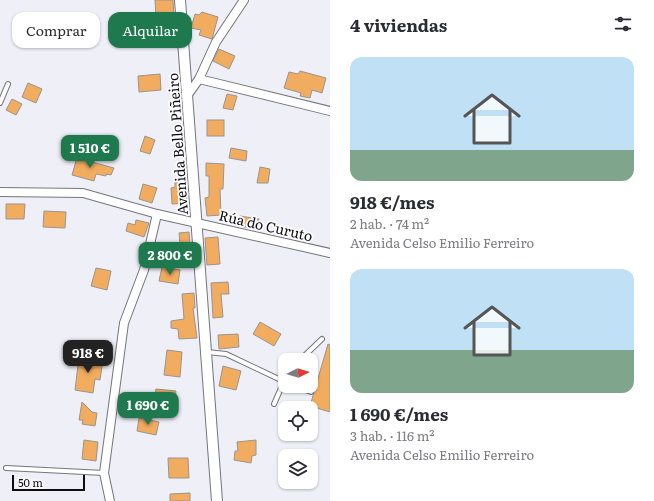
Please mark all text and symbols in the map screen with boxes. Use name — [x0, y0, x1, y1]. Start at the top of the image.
chip: Comprar — [12, 12, 100, 48]
chip: Alquilar — [108, 12, 192, 48]
text: 4 viviendas — [350, 12, 447, 37]
icon: filters — [612, 13, 634, 35]
street label: Avenida Bello Piñeiro — [162, 72, 192, 216]
icon: home — [456, 83, 528, 155]
pin: 1 510 € — [53, 135, 127, 169]
text: 1 510 € — [70, 138, 110, 157]
text: 918 €/mes — [350, 189, 434, 214]
street label: Rúa do Curuto — [217, 205, 315, 245]
text: 2 hab. · 74 m² — [350, 214, 429, 233]
text: Avenida Celso Emilio Ferreiro — [350, 233, 534, 252]
pin: 2 800 € — [133, 242, 207, 276]
text: 2 800 € — [148, 245, 192, 264]
icon: home — [456, 295, 528, 367]
pin: 918 € — [60, 340, 116, 374]
text: 918 € — [72, 343, 104, 362]
north arrow — [278, 353, 318, 393]
map controls — [278, 353, 318, 489]
pin: 1 690 € — [111, 392, 185, 426]
text: 1 690 € — [127, 395, 169, 414]
button: locate — [278, 401, 318, 441]
text: 1 690 €/mes — [350, 401, 448, 426]
text: 3 hab. · 116 m² — [350, 426, 434, 445]
text: Avenida Celso Emilio Ferreiro — [350, 445, 534, 464]
button: layers — [278, 449, 318, 489]
scale bar — [12, 473, 85, 492]
text: 50 m — [18, 474, 43, 490]

